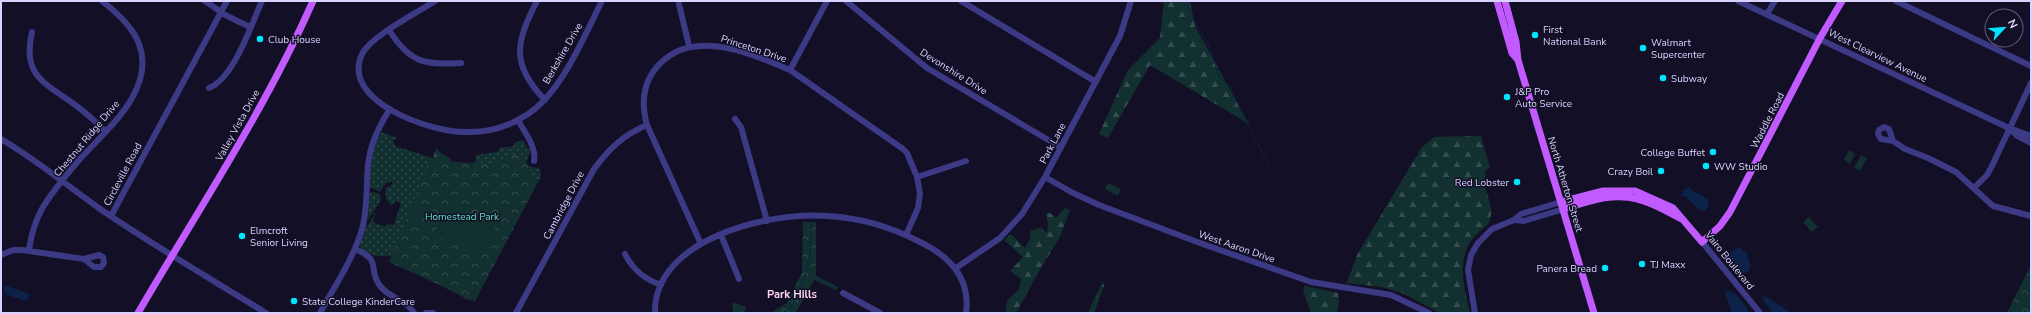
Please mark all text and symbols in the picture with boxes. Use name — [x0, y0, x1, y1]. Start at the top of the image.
north arrow — [1984, 8, 2024, 48]
text: N — [2004, 17, 2021, 31]
street label: Berkshire Drive — [540, 20, 586, 87]
place label: First National Bank — [1543, 23, 1607, 49]
street label: West Clearview Avenue — [1826, 26, 1929, 86]
marker: First National Bank — [1530, 30, 1540, 40]
street label: Princeton Drive — [719, 32, 788, 66]
place label: Club House — [268, 33, 321, 47]
marker: Club House — [255, 34, 265, 44]
place label: Walmart Supercenter — [1651, 36, 1706, 62]
marker: Walmart Supercenter — [1638, 43, 1648, 53]
street label: Devonshire Drive — [917, 46, 990, 98]
place label: Subway — [1671, 72, 1708, 86]
marker: Subway — [1658, 73, 1668, 83]
place label: J&P Pro Auto Service — [1514, 85, 1572, 111]
street label: Valley Vista Drive — [212, 87, 263, 165]
street label: Waddle Road — [1748, 90, 1788, 151]
marker: J&P Pro Auto Service — [1502, 92, 1512, 102]
street label: Chestnut Ridge Drive — [51, 97, 123, 180]
street label: Park Lane — [1036, 121, 1069, 166]
street label: North Atherton Street — [1544, 135, 1586, 234]
street label: Circleville Road — [100, 140, 146, 209]
place label: College Buffet — [1641, 146, 1705, 160]
marker: College Buffet — [1708, 147, 1718, 157]
place label: WW Studio — [1714, 160, 1768, 174]
marker: WW Studio — [1701, 161, 1711, 171]
place label: Crazy Boil — [1608, 165, 1653, 179]
marker: Crazy Boil — [1656, 166, 1666, 176]
street label: Cambridge Drive — [540, 169, 588, 242]
place label: Red Lobster — [1455, 176, 1509, 190]
marker: Red Lobster — [1512, 177, 1522, 187]
park label: Homestead Park — [425, 210, 500, 224]
place label: Elmcroft Senior Living — [250, 224, 308, 250]
street label: West Aaron Drive — [1196, 227, 1277, 267]
street label: Vairo Boulevard — [1701, 228, 1757, 293]
marker: Elmcroft Senior Living — [237, 231, 247, 241]
place label: TJ Maxx — [1650, 258, 1686, 272]
marker: TJ Maxx — [1637, 259, 1647, 269]
place label: Panera Bread — [1536, 262, 1597, 276]
marker: Panera Bread — [1600, 263, 1610, 273]
district label: Park Hills — [767, 287, 817, 302]
place label: State College KinderCare — [302, 295, 415, 309]
marker: State College KinderCare — [289, 296, 299, 306]

